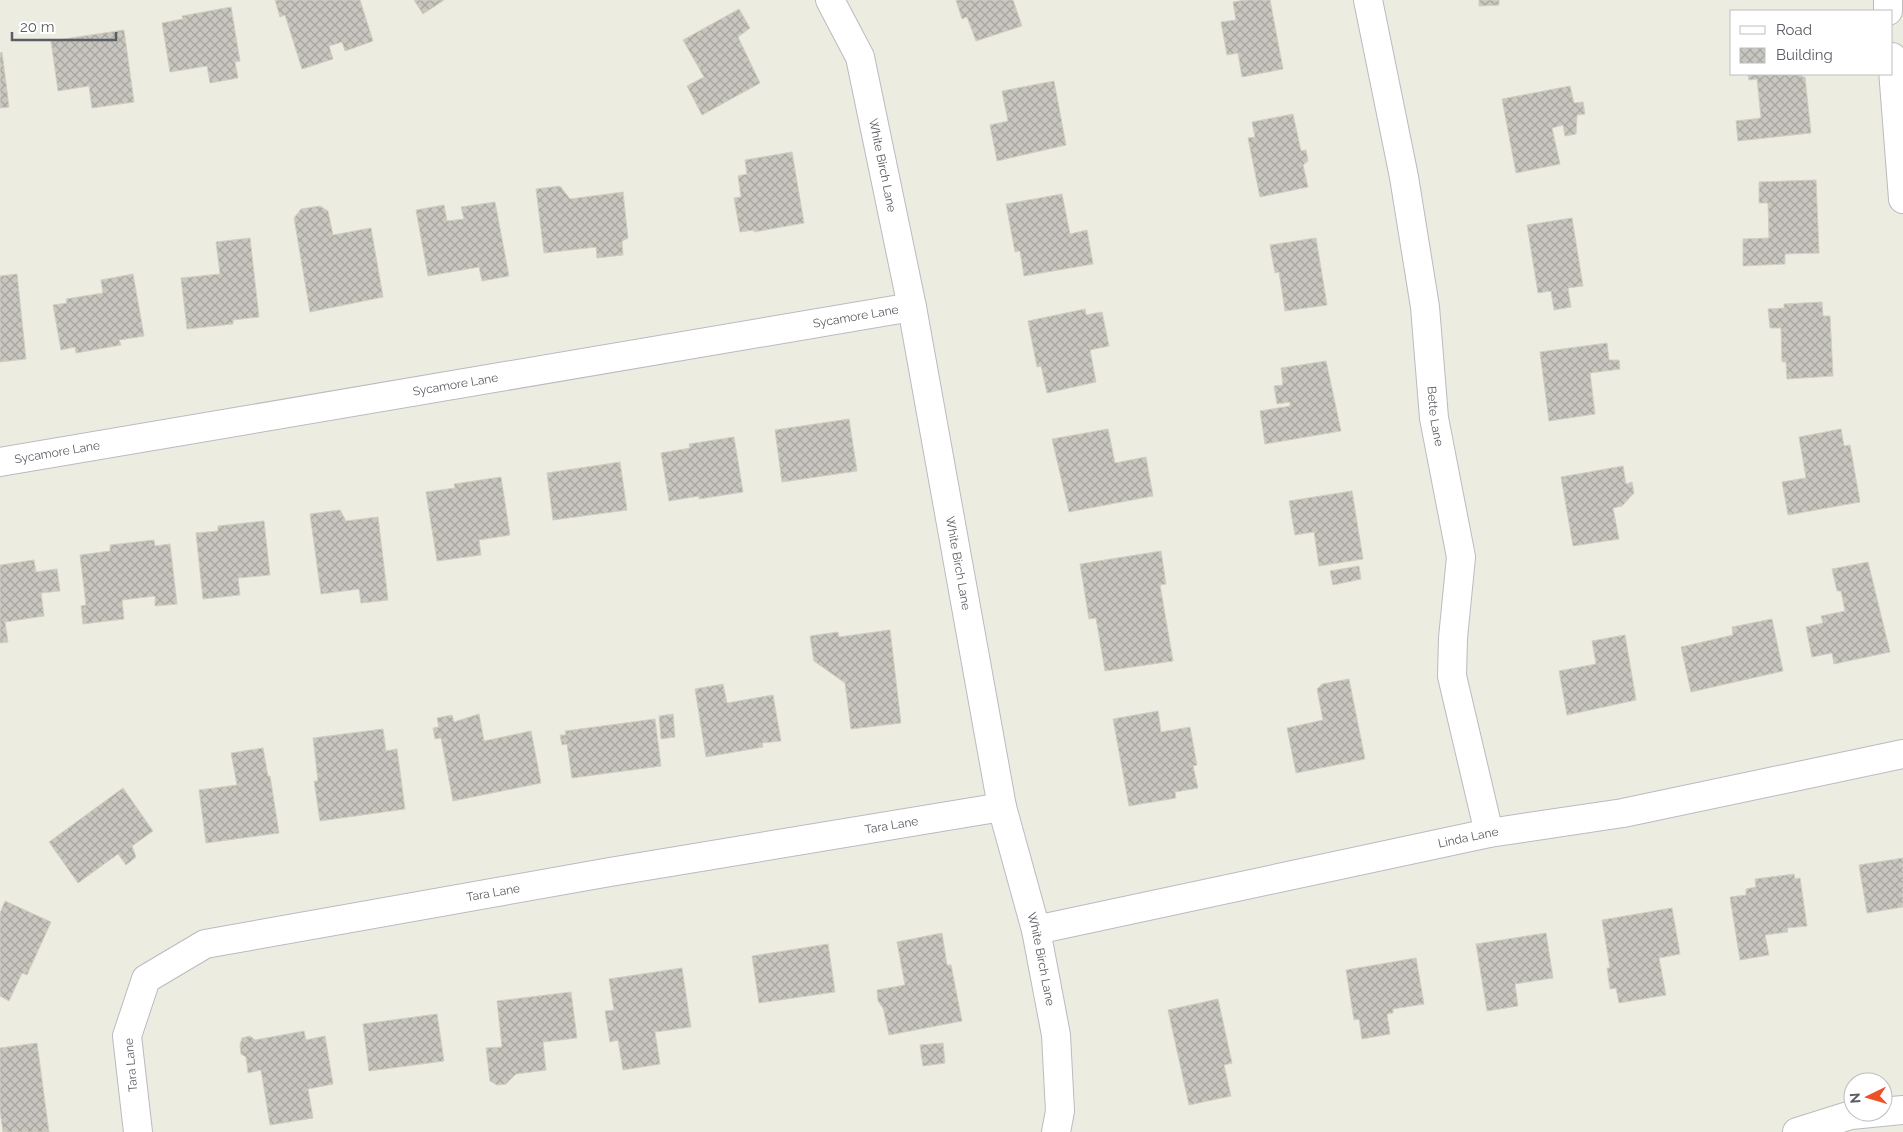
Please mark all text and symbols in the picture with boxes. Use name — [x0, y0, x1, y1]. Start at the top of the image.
scale bar — [12, 10, 116, 42]
legend — [1730, 10, 1893, 75]
text: 20 m — [20, 18, 55, 36]
text: Road — [1776, 21, 1812, 39]
text: Building — [1776, 46, 1833, 64]
street label: White Birch Lane — [866, 117, 899, 213]
street label: Sycamore Lane — [812, 302, 899, 331]
street label: Sycamore Lane — [412, 370, 499, 399]
street label: Bette Lane — [1424, 386, 1446, 447]
street label: Sycamore Lane — [13, 438, 101, 466]
street label: White Birch Lane — [943, 515, 973, 611]
street label: Tara Lane — [864, 814, 919, 837]
street label: Linda Lane — [1437, 825, 1499, 851]
street label: Tara Lane — [465, 881, 521, 904]
street label: White Birch Lane — [1024, 911, 1057, 1007]
street label: Tara Lane — [122, 1038, 140, 1092]
north arrow — [1843, 1072, 1893, 1122]
text: N — [1847, 1092, 1863, 1104]

